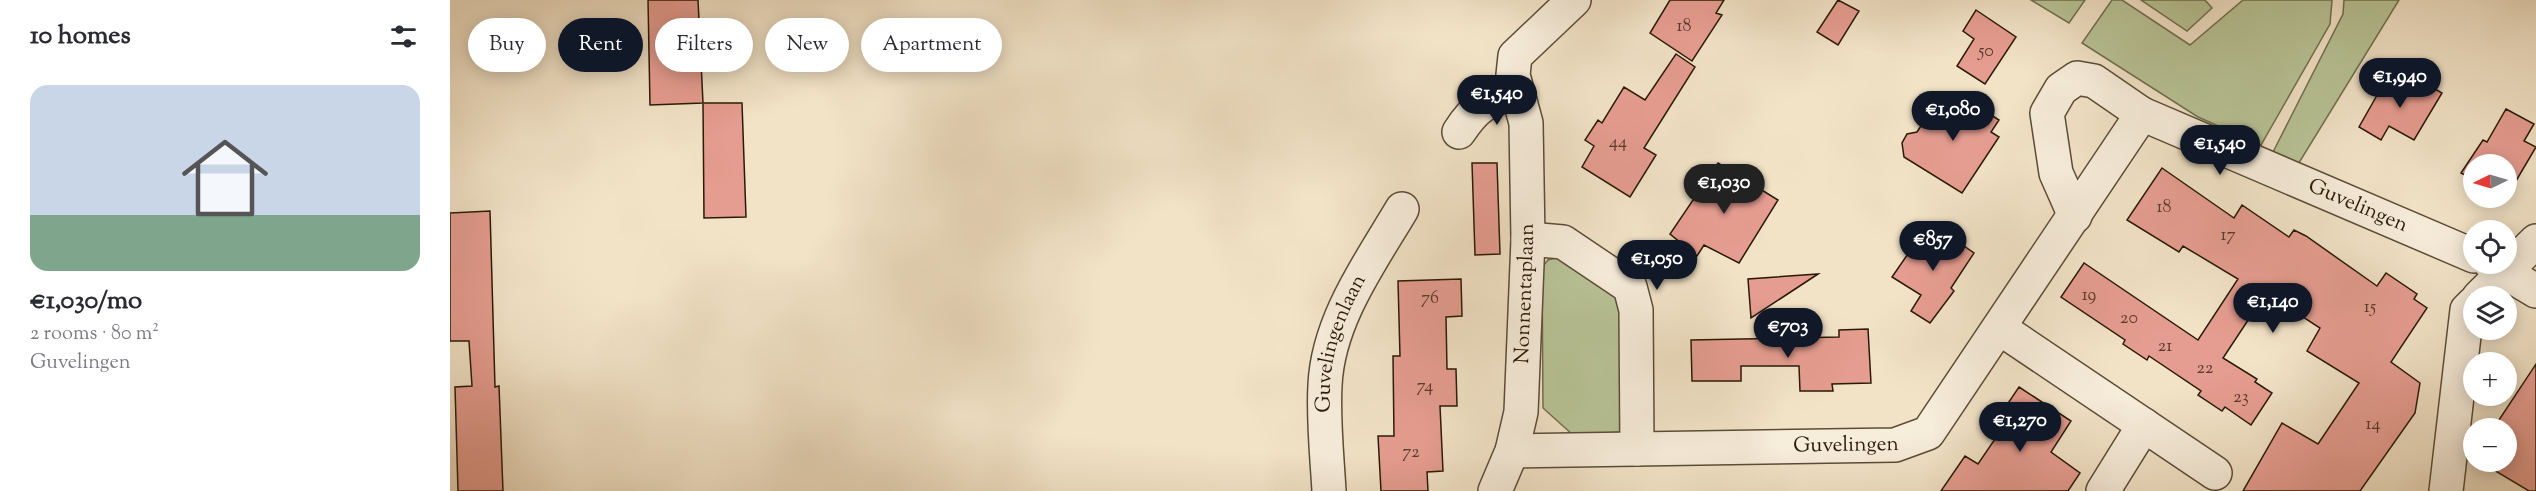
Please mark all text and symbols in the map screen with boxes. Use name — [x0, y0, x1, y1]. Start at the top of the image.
house number: 18 — [1676, 14, 1692, 40]
text: 10 homes — [30, 18, 131, 55]
chip: Buy — [468, 18, 546, 72]
chip: Rent — [558, 18, 643, 72]
chip: Filters — [655, 18, 753, 72]
chip: New — [765, 18, 849, 72]
chip: Apartment — [861, 18, 1002, 72]
icon: filters — [387, 20, 420, 53]
house number: 50 — [1977, 39, 1994, 65]
pin: €1,940 — [2351, 58, 2449, 109]
text: €1,940 — [2373, 63, 2427, 92]
pin: €1,540 — [1448, 75, 1546, 126]
text: €1,540 — [1471, 80, 1523, 109]
pin: €1,080 — [1904, 91, 2002, 142]
text: €1,080 — [1926, 96, 1980, 125]
icon: home — [171, 124, 279, 232]
pin: €1,540 — [2171, 125, 2269, 176]
house number: 44 — [1609, 130, 1627, 156]
text: €1,540 — [2194, 130, 2246, 159]
north arrow — [2463, 154, 2517, 208]
map controls — [2463, 154, 2517, 472]
pin: €1,030 — [1675, 164, 1773, 215]
text: €1,030 — [1698, 169, 1750, 198]
street label: Guvelingen — [2303, 172, 2412, 241]
house number: 18 — [2156, 195, 2172, 221]
button: locate — [2463, 220, 2517, 274]
pin: €857 — [1897, 221, 1969, 272]
street label: Nonnentaplaan — [1508, 223, 1543, 364]
house number: 17 — [2220, 223, 2236, 249]
text: €857 — [1913, 226, 1953, 255]
pin: €1,050 — [1608, 240, 1706, 291]
text: €1,050 — [1631, 245, 1683, 274]
street label: Guvelingenlaan — [1309, 269, 1375, 413]
text: €1,030/mo — [30, 283, 142, 320]
house number: 19 — [2082, 283, 2097, 309]
pin: €1,140 — [2224, 283, 2322, 334]
house number: 76 — [1421, 286, 1439, 312]
button: layers — [2463, 286, 2517, 340]
text: €1,140 — [2247, 288, 2299, 317]
house number: 15 — [2364, 295, 2376, 321]
house number: 20 — [2120, 306, 2138, 332]
pin: €703 — [1752, 308, 1824, 359]
text: €703 — [1768, 313, 1808, 342]
text: 2 rooms · 80 m² — [30, 320, 159, 349]
house number: 21 — [2158, 334, 2172, 360]
text: Guvelingen — [30, 349, 131, 378]
button: + — [2463, 352, 2517, 406]
house number: 22 — [2197, 356, 2214, 382]
house number: 74 — [1417, 374, 1433, 400]
house number: 23 — [2233, 385, 2249, 411]
pin: €1,270 — [1971, 402, 2069, 453]
text: €1,270 — [1993, 407, 2047, 436]
house number: 14 — [2365, 412, 2381, 438]
button: − — [2463, 418, 2517, 472]
street label: Guvelingen — [1793, 430, 1899, 462]
house number: 72 — [1402, 440, 1420, 466]

